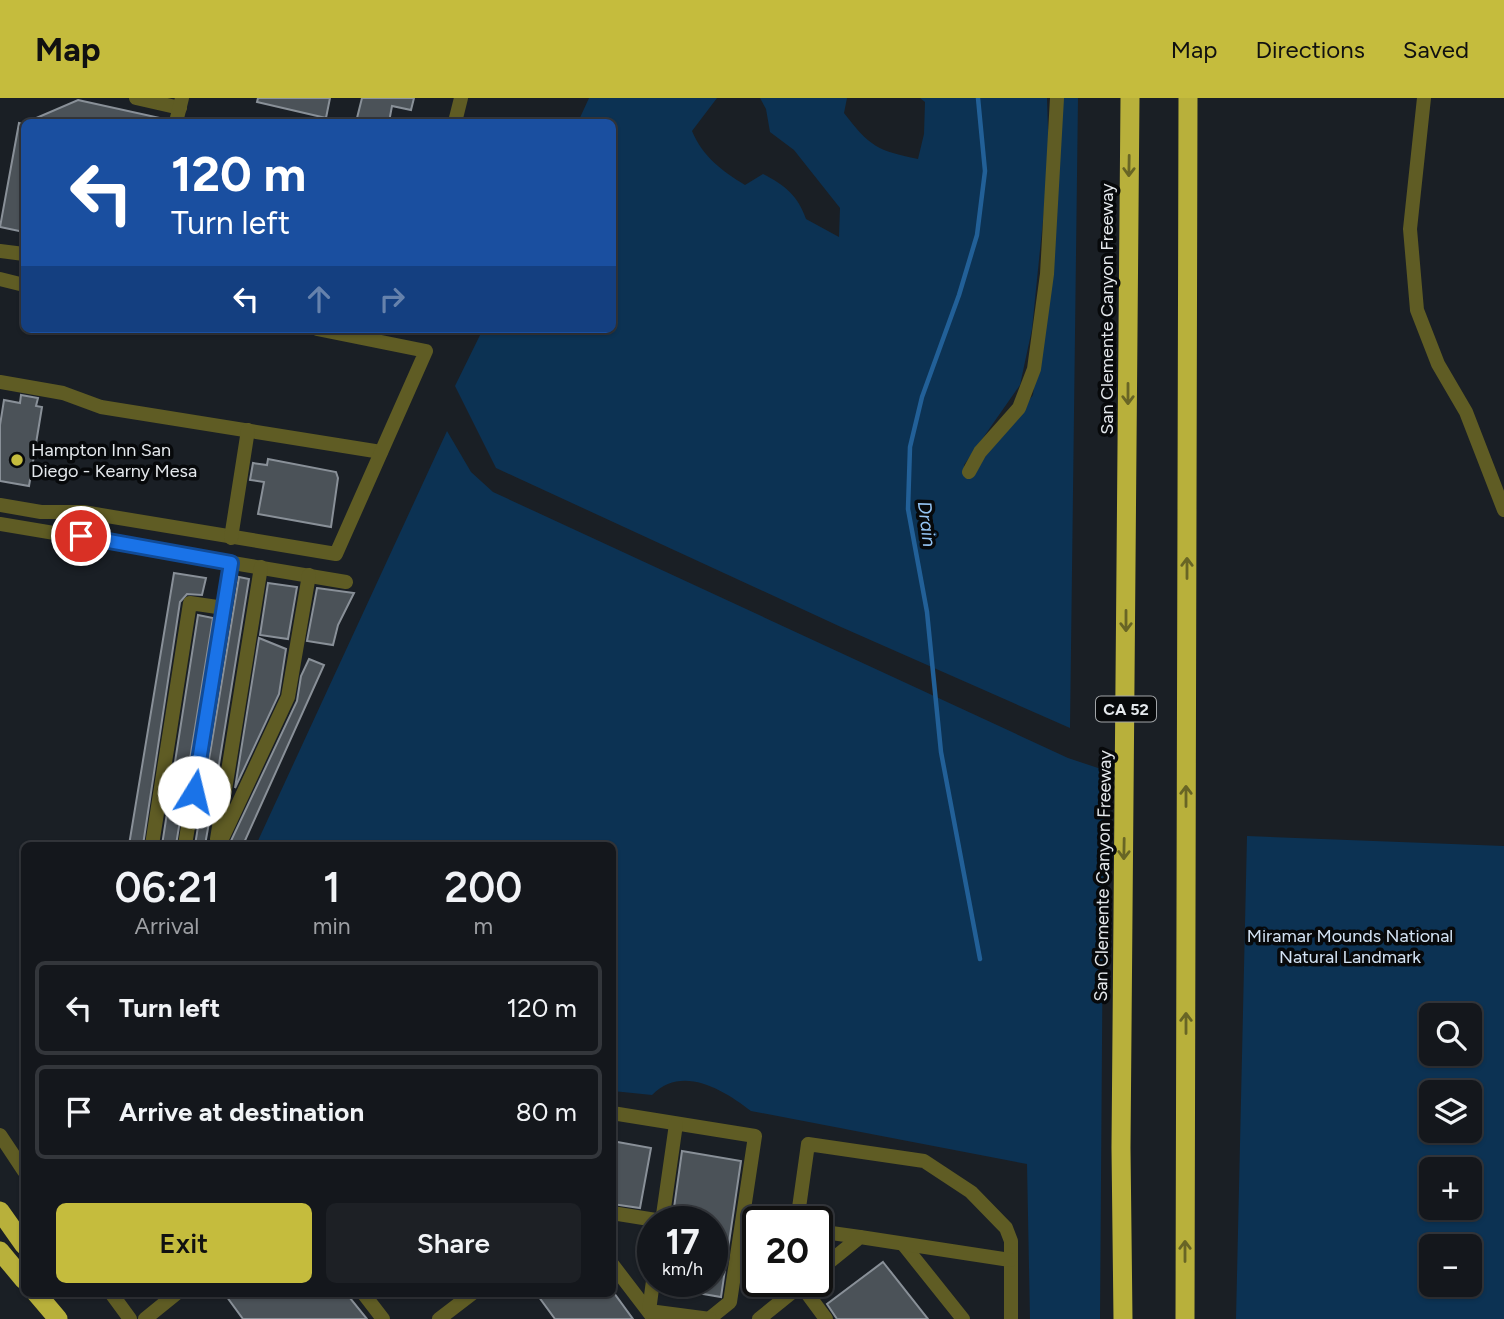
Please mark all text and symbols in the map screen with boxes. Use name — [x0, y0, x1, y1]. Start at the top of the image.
text: Map — [35, 30, 101, 69]
text: Map — [1171, 35, 1217, 64]
text: Directions — [1255, 35, 1365, 64]
text: Saved — [1403, 35, 1469, 64]
text: 120 m — [171, 144, 306, 203]
icon: left — [56, 147, 147, 238]
one-way arrow — [1123, 154, 1136, 177]
street label: San Clemente Canyon Freeway — [1096, 183, 1118, 435]
text: Turn left — [171, 204, 290, 242]
icon: left — [227, 280, 265, 318]
icon: ahead — [300, 280, 338, 318]
icon: right — [373, 280, 411, 318]
one-way arrow — [1121, 382, 1135, 405]
place label: Hampton Inn San Diego - Kearny Mesa — [31, 439, 197, 482]
marker: Hampton Inn San Diego - Kearny Mesa — [9, 452, 25, 468]
water label: Drain — [913, 500, 941, 548]
pin — [51, 506, 111, 566]
icon: arrive — [62, 517, 100, 555]
one-way arrow — [1180, 557, 1194, 580]
one-way arrow — [1119, 609, 1133, 632]
road number: CA 52 — [1096, 696, 1156, 722]
street label: San Clemente Canyon Freeway — [1090, 750, 1116, 1002]
position arrow — [157, 755, 231, 829]
one-way arrow — [1179, 785, 1193, 808]
one-way arrow — [1118, 837, 1131, 860]
text: 06:21 — [115, 862, 219, 913]
text: 1 — [323, 862, 341, 913]
text: 200 — [444, 862, 522, 913]
text: Arrival — [134, 912, 199, 940]
text: min — [313, 912, 351, 940]
text: m — [474, 912, 493, 940]
park label: Miramar Mounds National Natural Landmark — [1247, 925, 1453, 968]
icon: left — [60, 989, 98, 1027]
text: Turn left — [119, 992, 220, 1024]
text: 120 m — [507, 992, 577, 1024]
map controls — [1419, 1003, 1482, 1297]
button: search — [1419, 1003, 1482, 1066]
one-way arrow — [1179, 1012, 1193, 1035]
button: layers — [1419, 1080, 1482, 1143]
icon: arrive — [60, 1093, 98, 1131]
text: Arrive at destination — [119, 1096, 364, 1128]
text: 80 m — [516, 1096, 577, 1128]
button: + — [1419, 1157, 1482, 1220]
button: Exit — [56, 1203, 312, 1283]
button: Share — [326, 1203, 581, 1283]
speed limit sign: 20 — [742, 1206, 833, 1297]
text: 17 — [665, 1221, 700, 1263]
button: − — [1419, 1234, 1482, 1297]
one-way arrow — [1179, 1240, 1192, 1263]
text: km/h — [662, 1258, 703, 1280]

